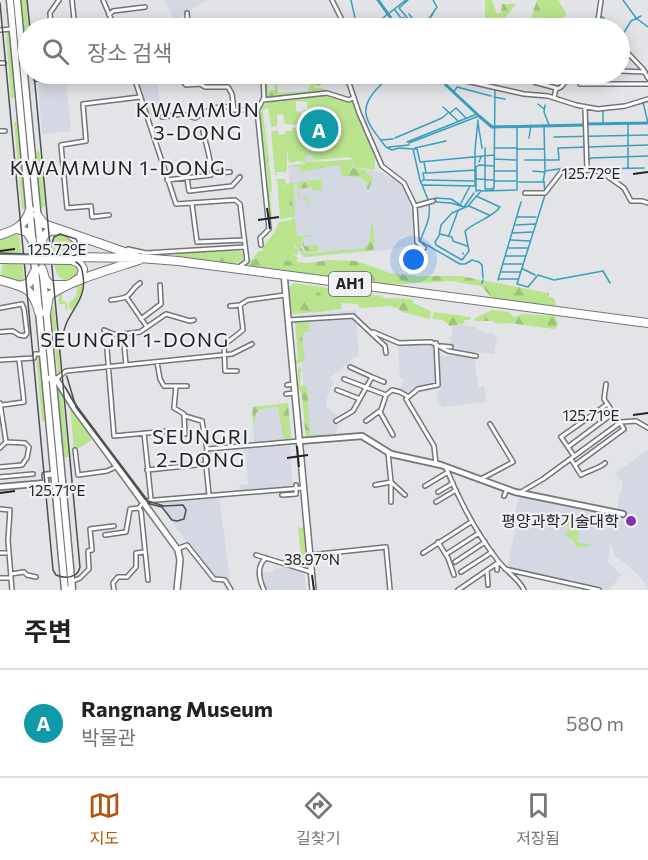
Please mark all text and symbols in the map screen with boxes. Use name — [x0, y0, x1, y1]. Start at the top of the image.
search box — [18, 18, 630, 84]
icon: search — [39, 35, 72, 68]
text: 장소 검색 — [87, 39, 172, 66]
district label: KWAMMUN 3-DONG — [136, 97, 260, 144]
pin: A — [300, 106, 338, 152]
district label: KWAMMUN 1-DONG — [10, 155, 226, 179]
text: 125.72°E — [562, 164, 620, 182]
text: 125.72°E — [28, 240, 86, 258]
your location — [399, 245, 428, 274]
road number: AH1 — [329, 272, 371, 296]
district label: SEUNGRI 1-DONG — [40, 327, 230, 351]
text: 125.71°E — [563, 406, 620, 424]
district label: SEUNGRI 2-DONG — [152, 424, 250, 471]
text: 125.71°E — [29, 481, 86, 499]
place label: 평양과학기술대학 — [501, 511, 619, 530]
marker: 평양과학기술대학 — [624, 514, 638, 528]
text: 38.97°N — [284, 550, 340, 568]
text: 주변 — [24, 615, 72, 646]
text: Rangnang Museum — [81, 695, 273, 722]
text: A — [36, 711, 51, 735]
text: 580 m — [566, 711, 624, 735]
text: 박물관 — [81, 725, 136, 749]
tab: 지도 — [88, 789, 121, 849]
tab: 길찾기 — [296, 789, 340, 849]
tab: 저장됨 — [516, 789, 560, 849]

